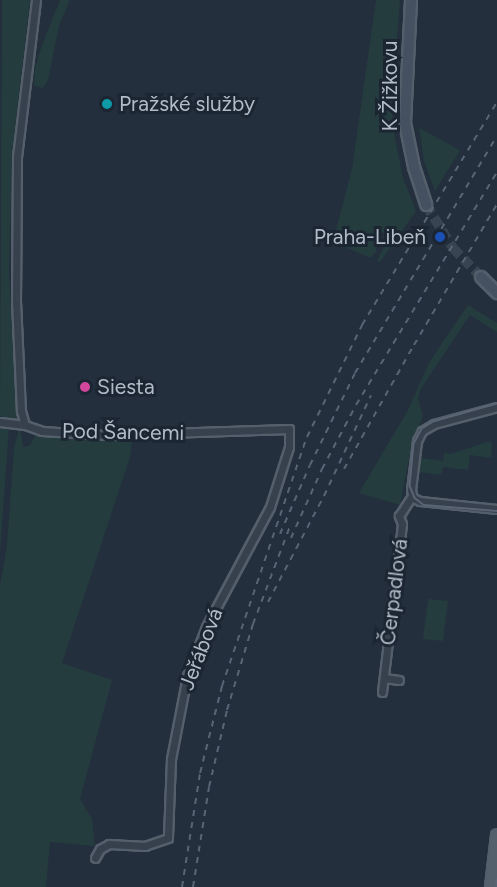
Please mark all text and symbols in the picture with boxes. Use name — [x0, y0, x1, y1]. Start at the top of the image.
street label: K Žižkovu — [377, 40, 403, 132]
place label: Pražské služby — [119, 91, 255, 117]
marker: Pražské služby — [100, 97, 114, 111]
place label: Praha-Libeň — [314, 224, 426, 250]
marker: Praha-Libeň — [431, 228, 449, 246]
place label: Siesta — [97, 374, 155, 400]
marker: Siesta — [78, 380, 92, 394]
street label: Pod Šancemi — [62, 418, 184, 446]
street label: Čerpadlová — [375, 537, 413, 647]
street label: Jeřábová — [174, 605, 228, 693]

